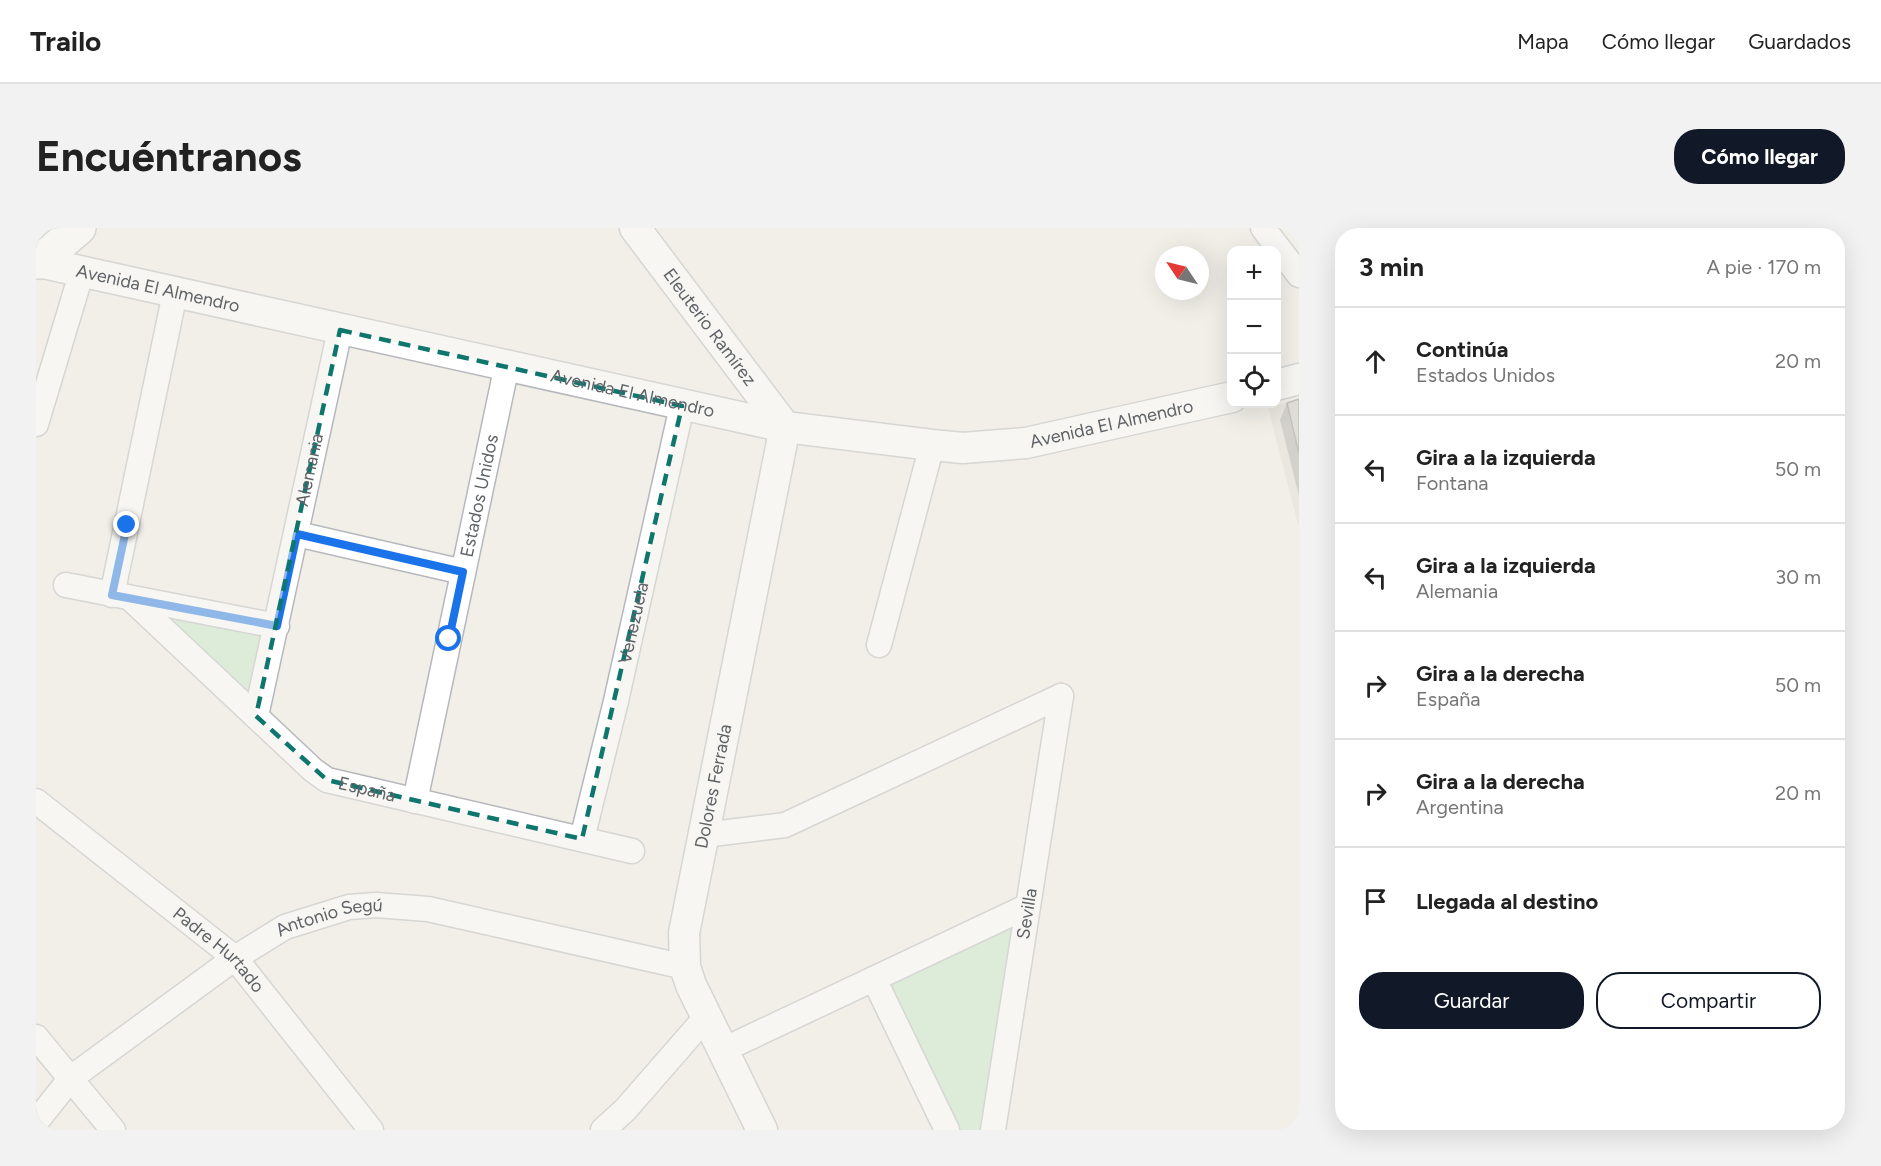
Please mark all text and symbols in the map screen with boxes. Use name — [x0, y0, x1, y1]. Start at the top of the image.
text: Trailo — [30, 24, 101, 58]
text: Mapa — [1517, 29, 1569, 54]
text: Cómo llegar — [1602, 29, 1715, 54]
text: Guardados — [1748, 29, 1851, 54]
button: Cómo llegar — [1674, 129, 1845, 184]
text: Encuéntranos — [36, 131, 302, 182]
north arrow — [1155, 246, 1209, 300]
map controls — [1227, 246, 1281, 408]
button: + — [1227, 246, 1281, 300]
text: 3 min — [1359, 251, 1424, 283]
text: A pie · 170 m — [1706, 255, 1821, 279]
street label: Avenida El Almendro — [74, 260, 242, 317]
street label: Eleuterio Ramírez — [658, 264, 761, 390]
button: − — [1227, 300, 1281, 354]
text: Continúa — [1416, 336, 1509, 363]
icon: ahead — [1359, 345, 1392, 378]
text: 20 m — [1775, 349, 1821, 373]
button: locate — [1227, 354, 1281, 408]
text: Estados Unidos — [1416, 363, 1555, 387]
street label: Avenida El Almendro — [549, 365, 717, 422]
street label: Avenida El Almendro — [1028, 395, 1195, 453]
street label: Alemania — [291, 431, 328, 508]
street label: Estados Unidos — [456, 432, 503, 559]
text: Gira a la izquierda — [1416, 444, 1596, 471]
icon: left — [1359, 453, 1392, 486]
text: 50 m — [1775, 457, 1821, 481]
text: Fontana — [1416, 471, 1489, 495]
route end — [113, 511, 139, 537]
text: Gira a la izquierda — [1416, 552, 1596, 579]
icon: left — [1359, 561, 1392, 594]
text: 30 m — [1775, 565, 1821, 589]
text: Alemania — [1416, 579, 1498, 603]
street label: Venezuela — [614, 580, 653, 666]
route start — [435, 625, 461, 651]
text: Gira a la derecha — [1416, 660, 1585, 687]
icon: right — [1359, 669, 1392, 702]
text: 50 m — [1775, 673, 1821, 697]
text: España — [1416, 687, 1481, 711]
street label: Dolores Ferrada — [690, 722, 736, 851]
text: Gira a la derecha — [1416, 768, 1585, 795]
street label: España — [336, 772, 398, 807]
icon: right — [1359, 777, 1392, 810]
text: 20 m — [1775, 781, 1821, 805]
text: Argentina — [1416, 795, 1504, 819]
icon: arrive — [1359, 885, 1392, 918]
street label: Sevilla — [1012, 887, 1042, 941]
text: Llegada al destino — [1416, 888, 1598, 915]
street label: Antonio Segú — [271, 894, 383, 941]
street label: Padre Hurtado — [169, 902, 269, 997]
button: Guardar — [1359, 972, 1584, 1029]
button: Compartir — [1596, 972, 1821, 1029]

